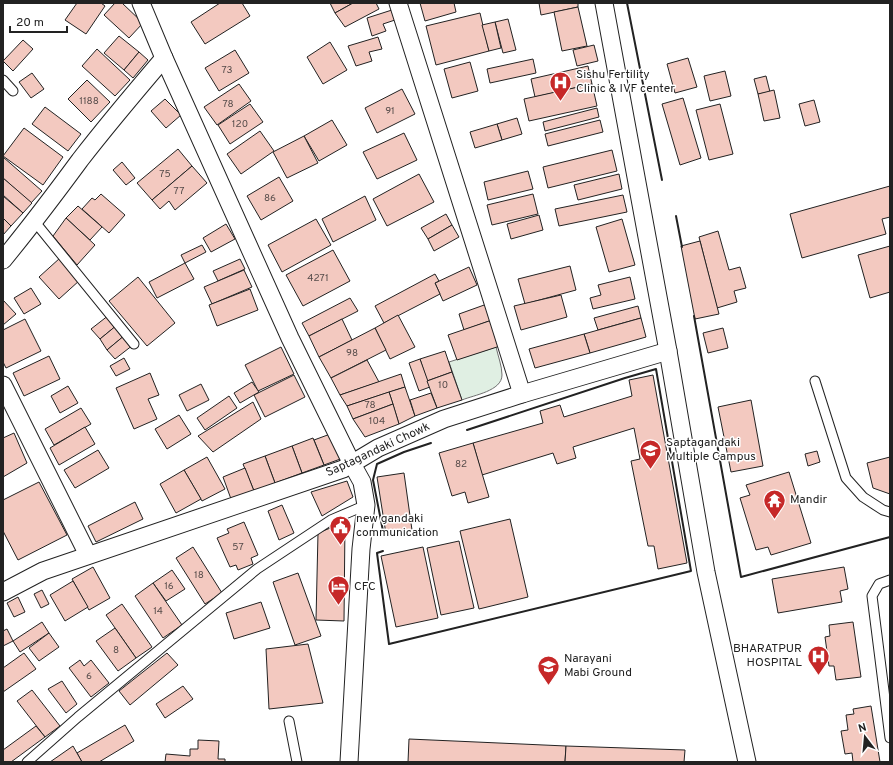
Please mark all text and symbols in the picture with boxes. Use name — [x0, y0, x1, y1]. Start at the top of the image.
scale bar — [10, 8, 67, 34]
text: 20 m — [16, 15, 44, 31]
house number: 73 — [221, 64, 233, 77]
place label: Sishu Fertility Clinic & IVF center — [576, 67, 675, 97]
hospital icon: Sishu Fertility Clinic & IVF center — [547, 69, 573, 102]
house number: 1188 — [79, 95, 99, 108]
house number: 78 — [222, 98, 234, 111]
house number: 91 — [385, 105, 395, 118]
house number: 120 — [232, 118, 248, 131]
house number: 75 — [159, 168, 171, 181]
house number: 77 — [174, 185, 184, 198]
house number: 86 — [264, 192, 276, 205]
house number: 4271 — [307, 272, 329, 285]
house number: 98 — [346, 347, 358, 360]
house number: 10 — [438, 379, 448, 392]
house number: 78 — [364, 399, 376, 412]
house number: 104 — [369, 415, 385, 428]
street label: Saptagandaki Chowk — [323, 419, 433, 481]
place label: Saptagandaki Multiple Campus — [666, 435, 756, 465]
school or university icon: Saptagandaki Multiple Campus — [638, 437, 664, 470]
house number: 82 — [455, 458, 467, 471]
temple icon: Mandir — [762, 487, 788, 520]
place label: Mandir — [790, 492, 827, 508]
place label: new gandaki communication — [356, 511, 439, 541]
public building icon: new gandaki communication — [327, 513, 353, 546]
house number: 57 — [232, 541, 244, 554]
house number: 18 — [194, 569, 204, 582]
hotel icon: CFC — [325, 574, 351, 607]
place label: CFC — [354, 579, 376, 595]
house number: 16 — [164, 580, 174, 593]
house number: 14 — [153, 605, 163, 618]
place label: BHARATPUR HOSPITAL — [733, 641, 802, 671]
hospital icon: BHARATPUR HOSPITAL — [805, 643, 831, 676]
house number: 8 — [113, 644, 119, 657]
place label: Narayani Mabi Ground — [564, 651, 632, 681]
school or university icon: Narayani Mabi Ground — [536, 653, 562, 686]
house number: 6 — [86, 670, 92, 683]
north arrow — [845, 717, 885, 757]
text: N — [857, 721, 868, 736]

